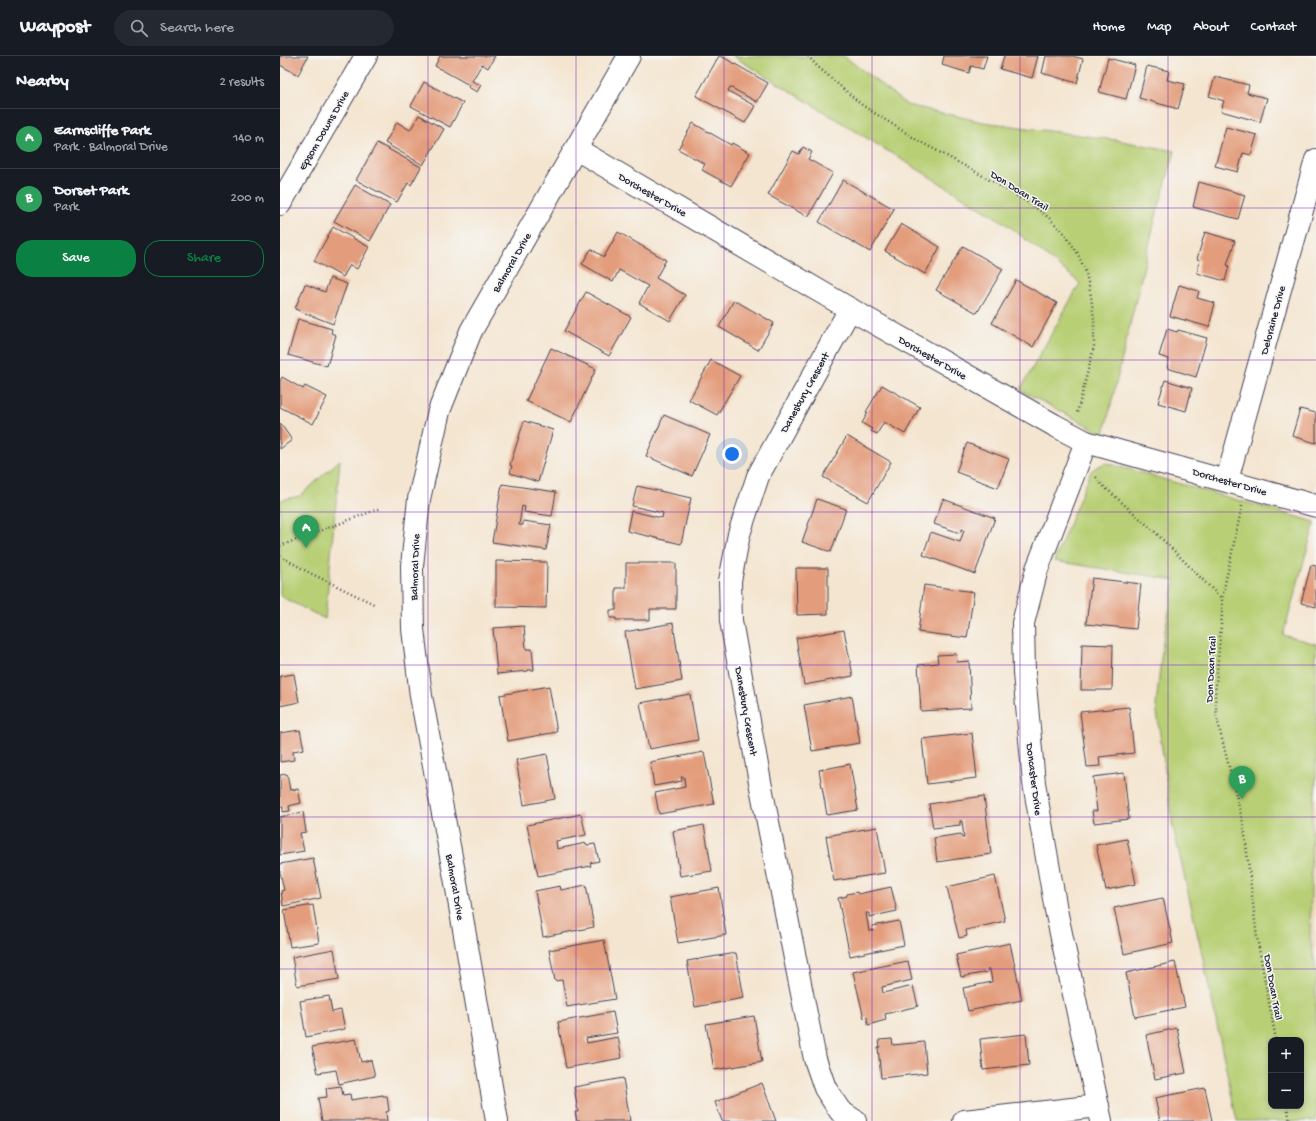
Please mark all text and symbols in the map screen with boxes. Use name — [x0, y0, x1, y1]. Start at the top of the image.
search box — [114, 10, 394, 46]
text: Waypost — [20, 16, 90, 39]
icon: search — [128, 17, 150, 39]
text: Search here — [160, 19, 234, 37]
text: Home — [1093, 19, 1125, 36]
text: Map — [1147, 19, 1171, 36]
text: About — [1193, 19, 1229, 36]
text: Contact — [1251, 19, 1296, 36]
text: Nearby — [16, 72, 69, 92]
text: 2 results — [219, 75, 264, 90]
street label: Epsom Downs Drive — [297, 89, 353, 173]
text: Earnscliffe Park — [54, 122, 150, 140]
text: A — [25, 131, 33, 146]
text: 140 m — [233, 131, 264, 146]
text: Park · Balmoral Drive — [54, 140, 168, 155]
street label: Don Doan Trail — [987, 168, 1051, 215]
street label: Dorchester Drive — [615, 171, 689, 220]
text: Dorset Park — [54, 182, 128, 200]
text: B — [26, 191, 32, 206]
text: 200 m — [231, 191, 264, 206]
text: Park — [54, 200, 79, 215]
street label: Balmoral Drive — [490, 231, 535, 296]
button: Save — [16, 240, 136, 277]
button: Share — [144, 240, 264, 277]
street label: Deloraine Drive — [1259, 284, 1289, 357]
street label: Dorchester Drive — [895, 334, 969, 383]
street label: Danesbury Crescent — [778, 349, 834, 436]
your location — [722, 444, 742, 464]
street label: Dorchester Drive — [1190, 466, 1268, 499]
pin: A — [293, 515, 319, 548]
street label: Balmoral Drive — [409, 533, 423, 602]
street label: Don Doan Trail — [1204, 635, 1220, 704]
street label: Danesbury Crescent — [731, 665, 759, 758]
street label: Doncaster Drive — [1023, 741, 1043, 816]
pin: B — [1229, 766, 1255, 799]
street label: Balmoral Drive — [442, 852, 466, 922]
street label: Don Doan Trail — [1260, 953, 1284, 1022]
map controls — [1268, 1037, 1304, 1109]
button: + — [1268, 1037, 1304, 1073]
button: − — [1268, 1073, 1304, 1109]

